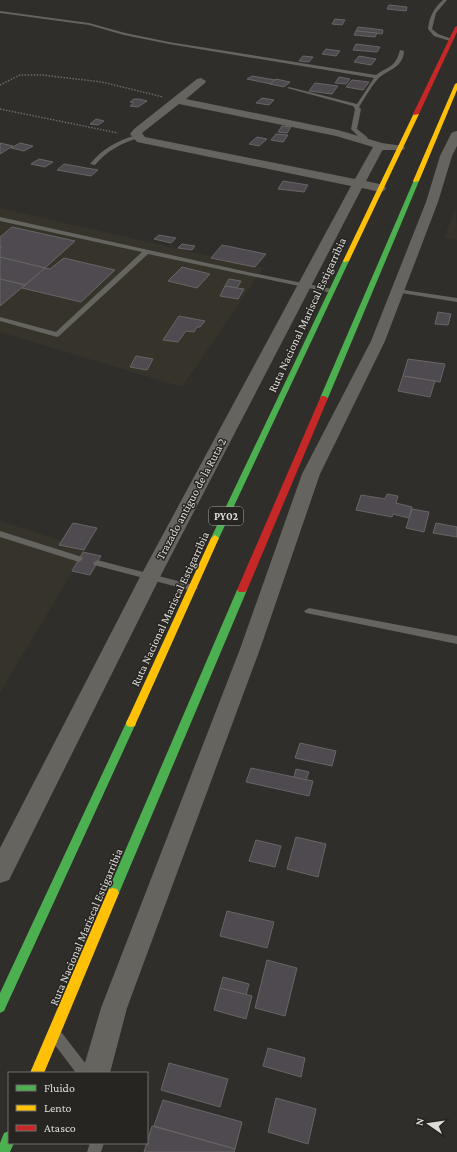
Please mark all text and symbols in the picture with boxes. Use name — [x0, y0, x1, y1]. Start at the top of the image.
street label: Ruta Nacional Mariscal Estigarribia — [265, 235, 349, 395]
street label: Trazado antiguo de la Ruta 2 — [153, 435, 229, 562]
road number: PY02 — [209, 507, 243, 525]
street label: Ruta Nacional Mariscal Estigarribia — [128, 529, 212, 689]
street label: Ruta Nacional Mariscal Estigarribia — [47, 846, 126, 1008]
legend — [8, 1072, 148, 1144]
text: Fluido — [44, 1081, 75, 1095]
text: Lento — [44, 1101, 72, 1115]
north arrow — [409, 1104, 449, 1144]
text: N — [413, 1116, 426, 1127]
text: Atasco — [44, 1121, 76, 1135]

